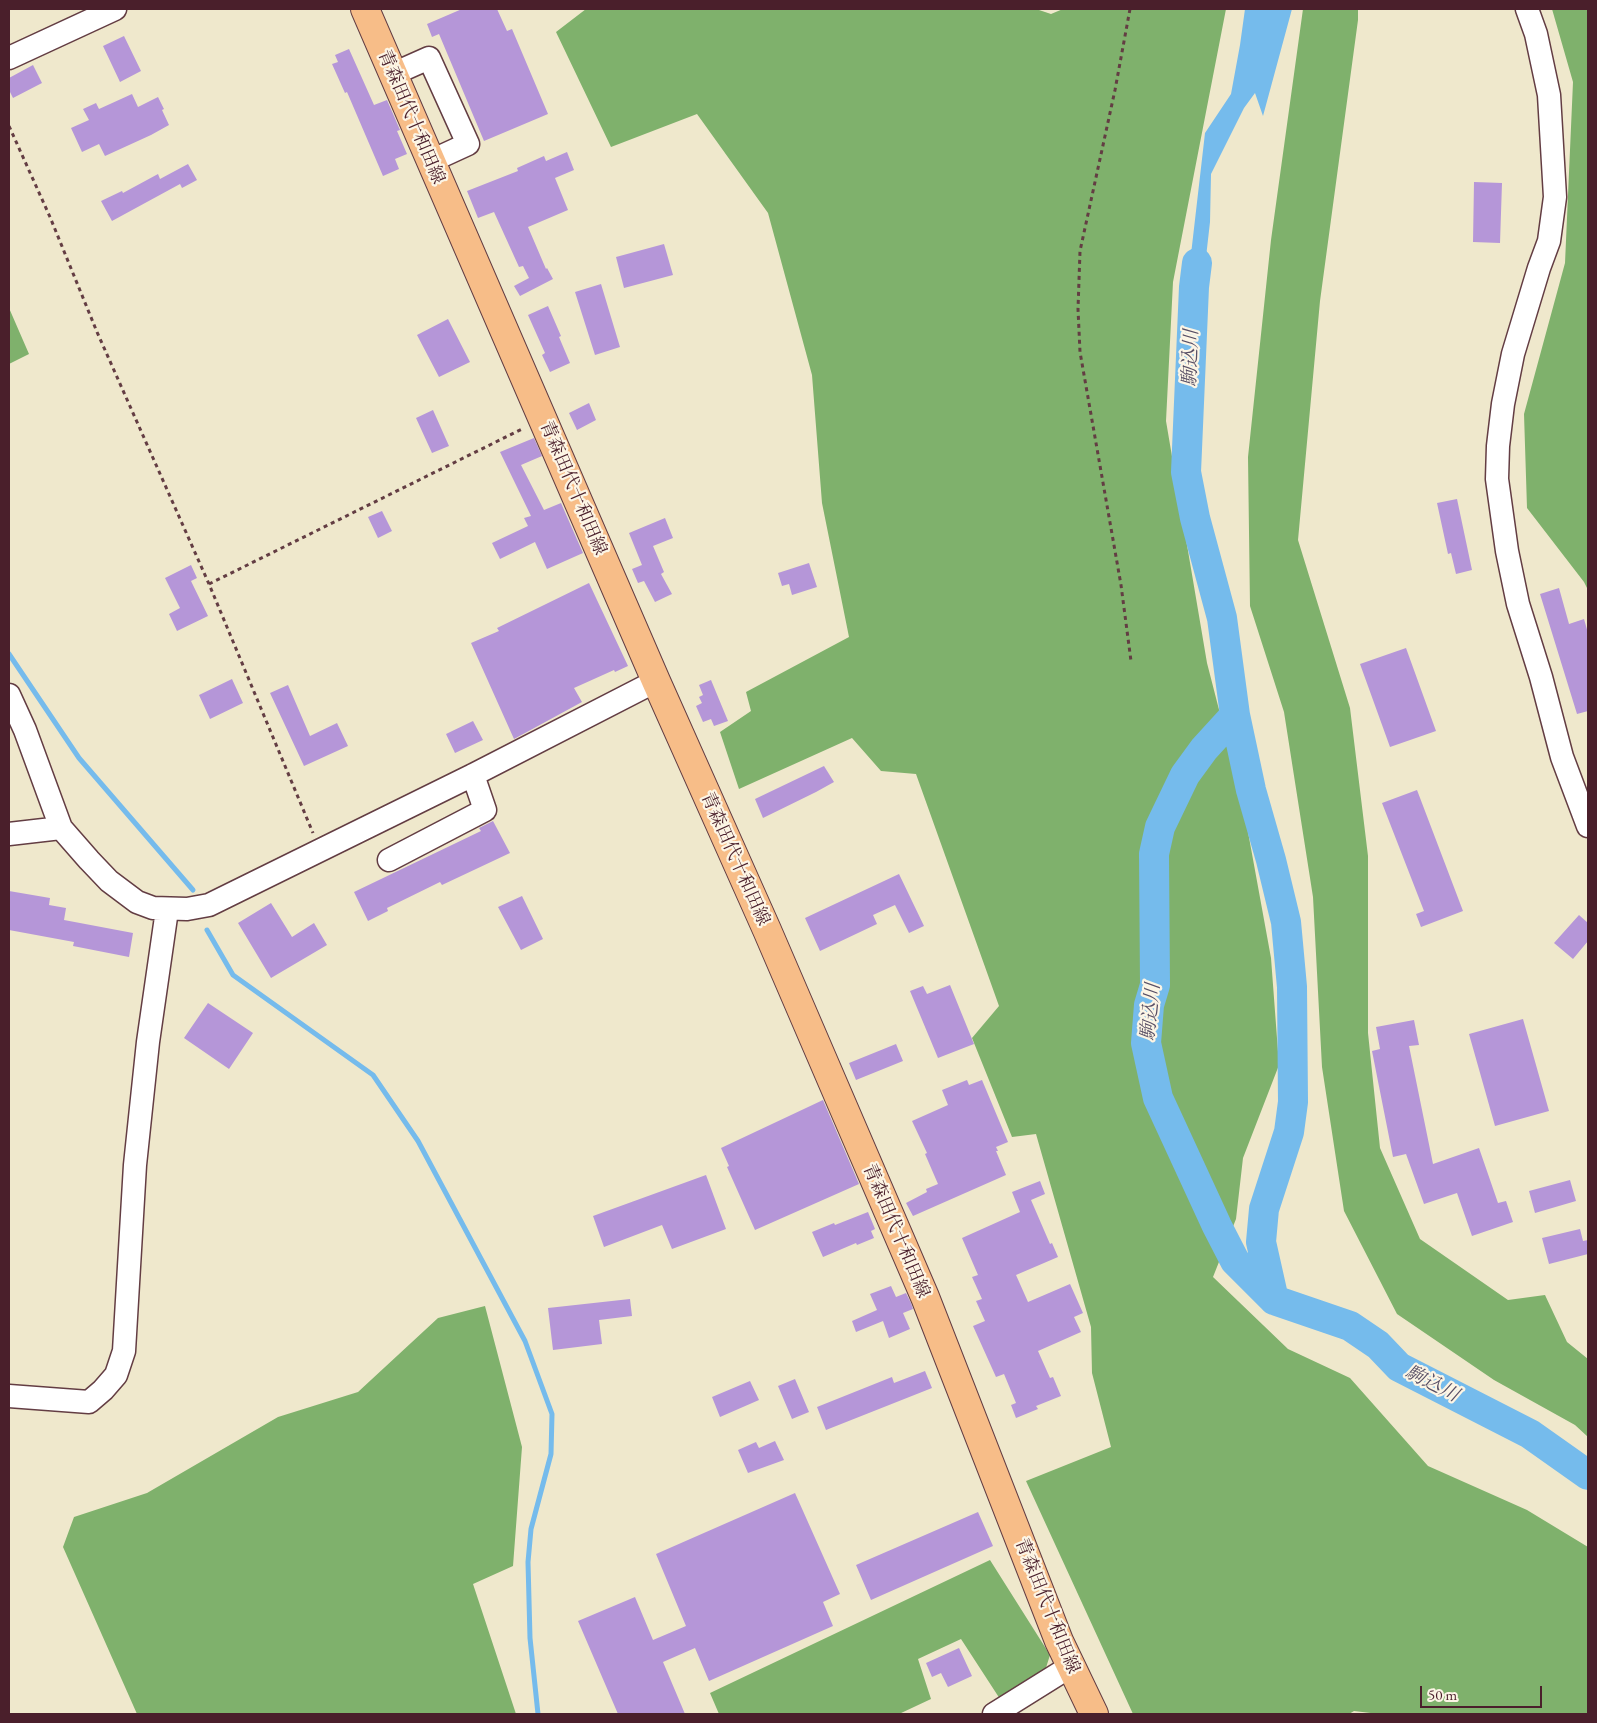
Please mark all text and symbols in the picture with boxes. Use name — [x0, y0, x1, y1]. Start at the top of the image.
street label: 青森田代十和田線 — [373, 47, 449, 187]
water label: 駒込川 — [1179, 329, 1203, 387]
street label: 青森田代十和田線 — [535, 418, 611, 558]
street label: 青森田代十和田線 — [696, 789, 774, 929]
water label: 駒込川 — [1137, 982, 1165, 1042]
street label: 青森田代十和田線 — [858, 1161, 934, 1301]
water label: 駒込川 — [1401, 1361, 1463, 1407]
street label: 青森田代十和田線 — [1010, 1535, 1084, 1677]
scale bar — [1422, 1676, 1544, 1708]
text: 50 m — [1428, 1685, 1457, 1704]

